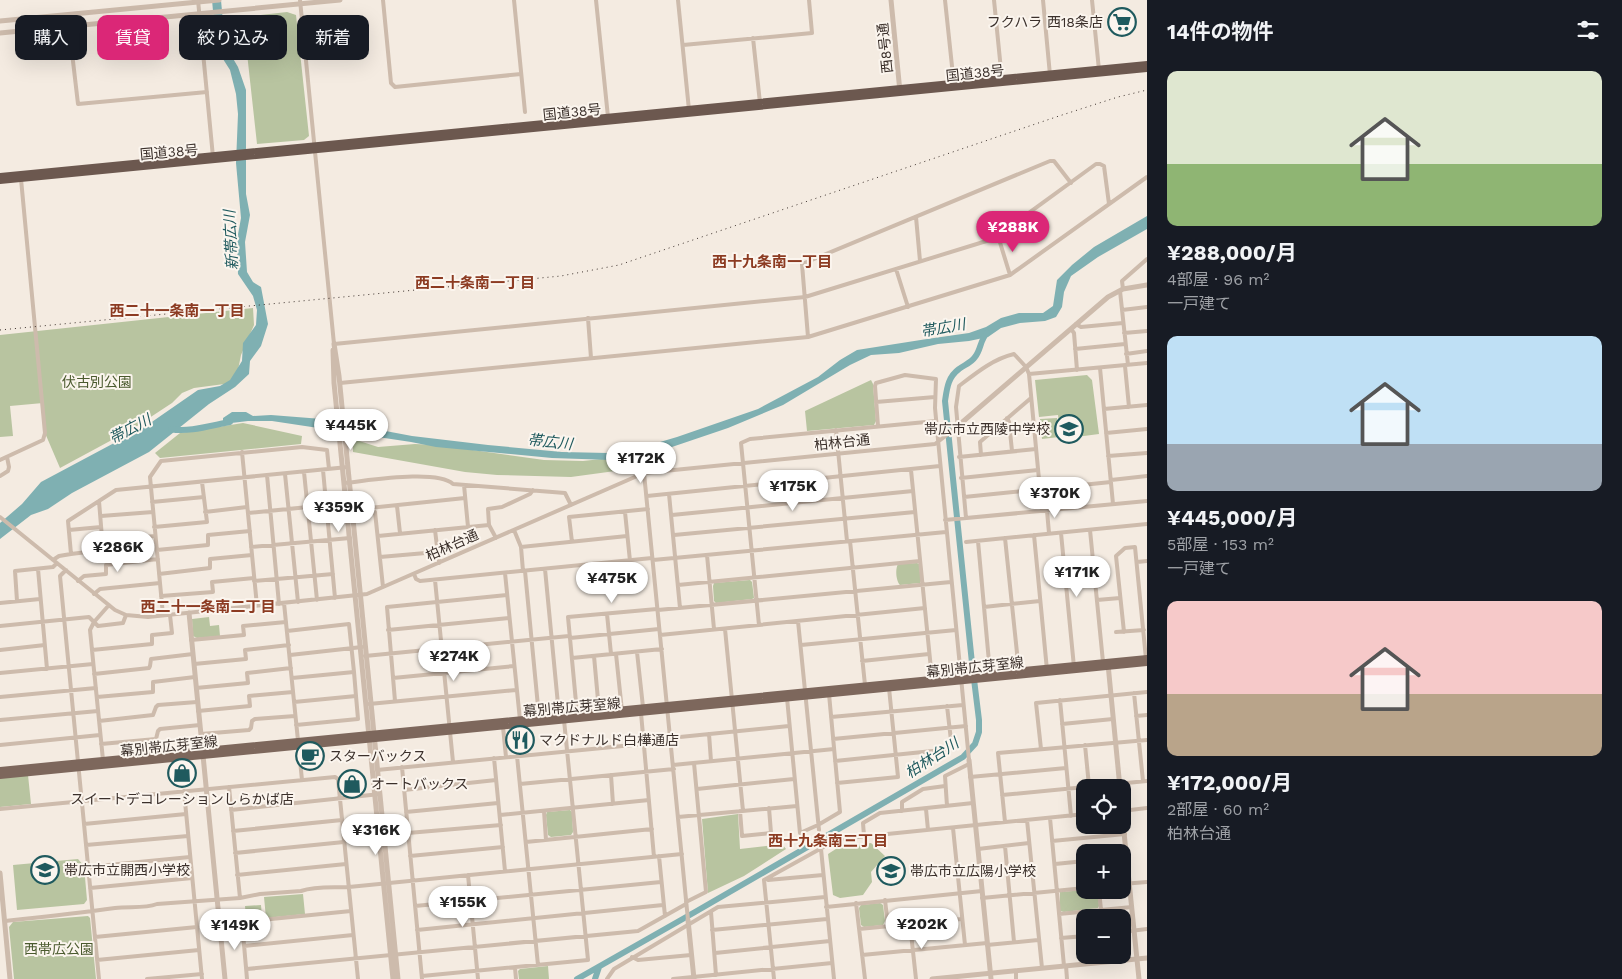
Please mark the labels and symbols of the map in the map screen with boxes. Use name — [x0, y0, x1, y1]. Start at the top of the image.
supermarket icon: フクハラ 西18条店 — [1107, 7, 1137, 37]
place label: フクハラ 西18条店 — [987, 14, 1103, 30]
street label: 西8号通 — [874, 22, 896, 74]
street label: 国道38号 — [945, 62, 1005, 84]
street label: 国道38号 — [542, 101, 602, 123]
street label: 国道38号 — [139, 141, 199, 163]
water label: 新帯広川 — [220, 208, 242, 270]
pin: ¥288K — [978, 210, 1048, 253]
district label: 西十九条南一丁目 — [712, 253, 832, 271]
district label: 西二十条南一丁目 — [415, 274, 535, 292]
district label: 西二十一条南一丁目 — [109, 302, 245, 320]
water label: 帯広川 — [919, 315, 969, 341]
park label: 伏古別公園 — [62, 374, 132, 390]
pin: ¥445K — [316, 408, 386, 451]
water label: 帯広川 — [106, 410, 156, 448]
school or university icon: 帯広市立西陵中学校 — [1054, 414, 1084, 444]
place label: 帯広市立西陵中学校 — [924, 421, 1050, 437]
water label: 帯広川 — [527, 431, 575, 454]
street label: 柏林台通 — [813, 431, 871, 453]
pin: ¥172K — [606, 442, 676, 484]
pin: ¥175K — [758, 470, 828, 512]
pin: ¥370K — [1020, 476, 1090, 519]
pin: ¥359K — [304, 490, 374, 533]
street label: 柏林台通 — [423, 526, 481, 564]
pin: ¥286K — [83, 530, 153, 573]
pin: ¥171K — [1042, 556, 1112, 598]
pin: ¥475K — [577, 562, 647, 604]
district label: 西二十一条南二丁目 — [140, 598, 276, 616]
pin: ¥274K — [419, 640, 489, 682]
street label: 幕別帯広芽室線 — [925, 654, 1025, 680]
street label: 幕別帯広芽室線 — [522, 695, 622, 719]
restaurant icon: マクドナルド白樺通店 — [505, 725, 535, 755]
place label: マクドナルド白樺通店 — [539, 732, 679, 748]
street label: 幕別帯広芽室線 — [119, 733, 219, 759]
water label: 柏林台川 — [902, 733, 964, 782]
cafe icon: スターバックス — [295, 741, 325, 771]
place label: スターバックス — [329, 748, 426, 764]
shop icon: スイートデコレーションしらかば店 — [167, 758, 197, 788]
shop icon: オートバックス — [337, 769, 367, 799]
place label: オートバックス — [371, 776, 469, 792]
place label: スイートデコレーションしらかば店 — [70, 791, 294, 807]
pin: ¥316K — [341, 814, 411, 856]
district label: 西十九条南三丁目 — [768, 832, 888, 850]
school or university icon: 帯広市立開西小学校 — [30, 855, 60, 885]
school or university icon: 帯広市立広陽小学校 — [876, 856, 906, 886]
place label: 帯広市立開西小学校 — [64, 862, 190, 878]
place label: 帯広市立広陽小学校 — [910, 863, 1036, 879]
pin: ¥155K — [428, 886, 498, 928]
pin: ¥149K — [200, 908, 270, 951]
pin: ¥202K — [887, 908, 957, 950]
park label: 西帯広公園 — [24, 941, 94, 957]

